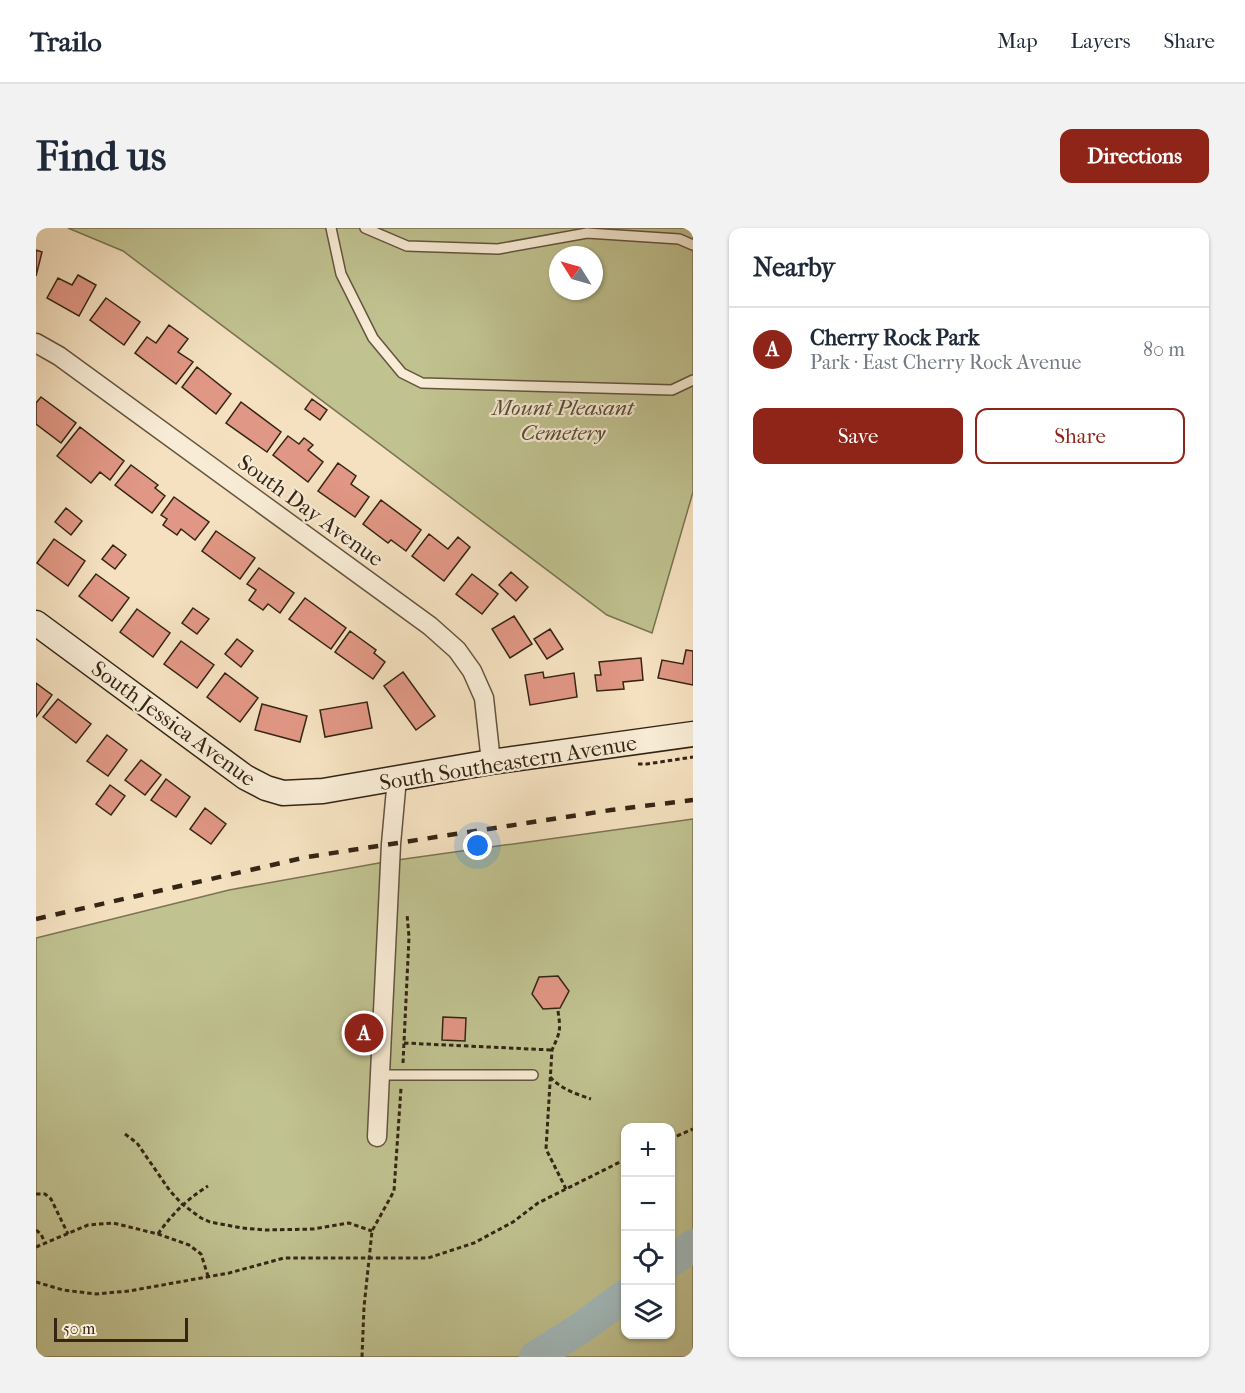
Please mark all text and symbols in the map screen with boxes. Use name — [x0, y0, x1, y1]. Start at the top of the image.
text: Trailo — [30, 25, 102, 58]
text: Map — [997, 29, 1038, 53]
text: Layers — [1071, 29, 1130, 53]
text: Share — [1163, 29, 1215, 53]
button: Directions — [1060, 129, 1209, 183]
text: Find us — [36, 132, 166, 181]
north arrow — [549, 246, 603, 300]
text: Nearby — [753, 252, 835, 283]
text: Cherry Rock Park — [810, 325, 979, 351]
text: A — [766, 338, 779, 361]
text: 80 m — [1143, 338, 1185, 361]
text: Park · East Cherry Rock Avenue — [810, 351, 1081, 374]
park label: Mount Pleasant Cemetery — [490, 395, 635, 446]
button: Save — [753, 408, 963, 464]
button: Share — [975, 408, 1185, 464]
street label: South Day Avenue — [233, 449, 388, 572]
street label: South Jessica Avenue — [86, 656, 261, 792]
street label: South Southeastern Avenue — [378, 730, 639, 796]
your location — [463, 831, 492, 860]
pin: A — [344, 1010, 384, 1056]
map controls — [621, 1123, 675, 1339]
button: + — [621, 1123, 675, 1177]
button: − — [621, 1177, 675, 1231]
button: locate — [621, 1231, 675, 1285]
button: layers — [621, 1285, 675, 1339]
scale bar — [54, 1315, 188, 1342]
text: 50 m — [63, 1319, 95, 1338]

